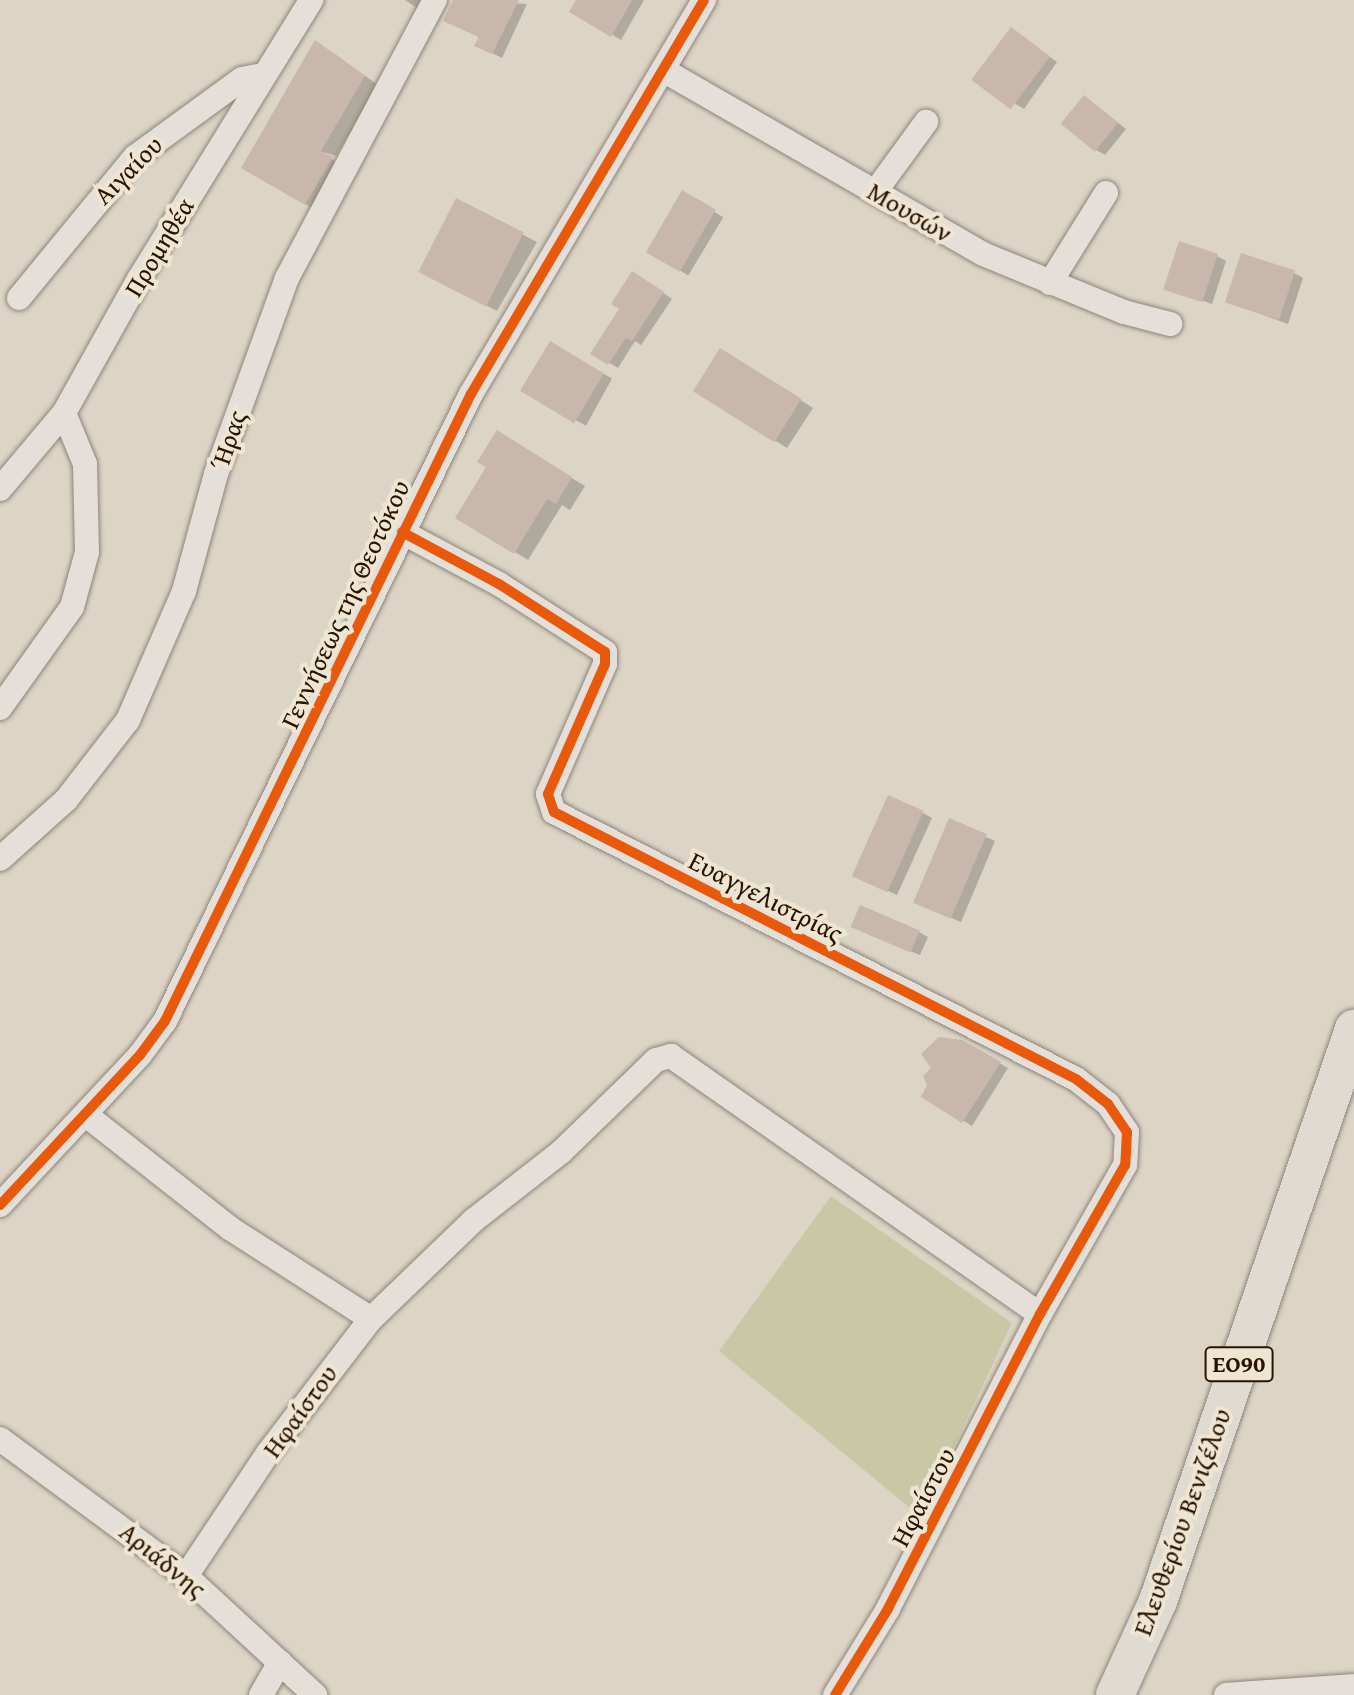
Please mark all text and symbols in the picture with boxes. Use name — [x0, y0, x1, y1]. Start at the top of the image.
street label: Αιγαίου — [87, 129, 169, 211]
street label: Μουσών — [862, 175, 958, 249]
street label: Προμηθέα — [117, 192, 201, 302]
street label: Ήρας — [203, 406, 253, 474]
street label: Γεννήσεως της Θεοτόκου — [274, 475, 416, 733]
street label: Ευαγγελιστρίας — [684, 845, 848, 949]
road number: ΕΟ90 — [1203, 1344, 1275, 1384]
street label: Ηφαίστου — [256, 1359, 344, 1463]
street label: Ελευθερίου Βενιζέλου — [1126, 1404, 1238, 1640]
street label: Ηφαίστου — [884, 1443, 962, 1551]
street label: Αριάδνης — [113, 1516, 213, 1604]

